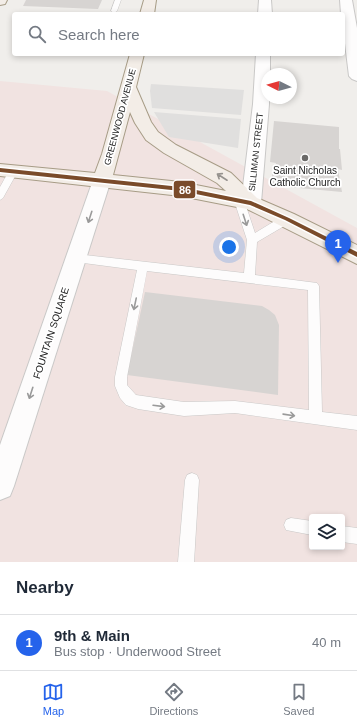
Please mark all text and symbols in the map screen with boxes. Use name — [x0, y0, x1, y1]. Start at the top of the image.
search box — [12, 12, 345, 56]
icon: search — [26, 23, 48, 45]
text: Search here — [58, 26, 140, 43]
street label: GREENWOOD AVENUE — [102, 68, 138, 166]
north arrow — [261, 68, 297, 104]
street label: SILLIMAN STREET — [247, 112, 265, 192]
marker: Saint Nicholas Catholic Church — [300, 153, 310, 163]
place label: Saint Nicholas Catholic Church — [269, 165, 341, 188]
one-way arrow — [216, 173, 227, 181]
line badge: 86 — [173, 180, 196, 199]
text: 86 — [179, 184, 191, 196]
one-way arrow — [86, 210, 93, 223]
one-way arrow — [242, 213, 250, 225]
pin: 1 — [325, 230, 351, 263]
your location — [219, 237, 239, 257]
street label: FOUNTAIN SQUARE — [31, 286, 71, 380]
one-way arrow — [131, 297, 139, 310]
one-way arrow — [27, 387, 34, 400]
one-way arrow — [152, 402, 165, 410]
one-way arrow — [282, 411, 295, 418]
map controls — [309, 514, 345, 550]
button: layers — [309, 514, 345, 550]
text: Nearby — [16, 578, 74, 597]
text: 9th & Main — [54, 627, 130, 644]
text: 1 — [25, 635, 33, 650]
text: 40 m — [312, 635, 341, 650]
text: Bus stop · Underwood Street — [54, 644, 221, 659]
tab: Map — [42, 681, 64, 717]
tab: Directions — [149, 681, 198, 717]
tab: Saved — [283, 681, 314, 717]

